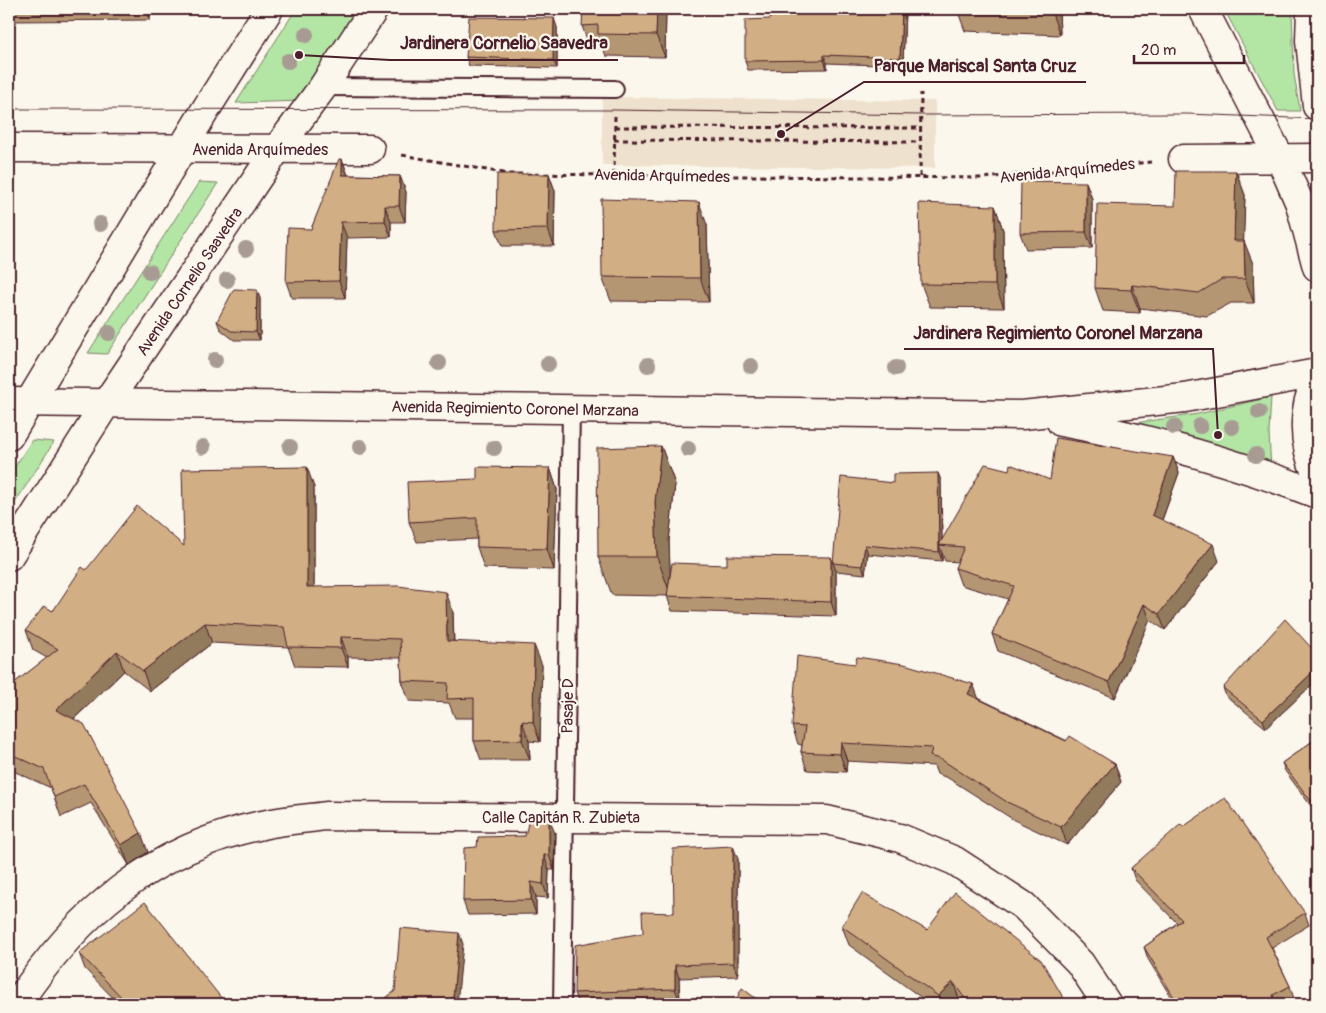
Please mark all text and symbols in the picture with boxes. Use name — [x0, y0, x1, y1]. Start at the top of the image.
callout: Jardinera Cornelio Saavedra — [390, 27, 618, 60]
text: Jardinera Cornelio Saavedra — [400, 32, 609, 55]
scale bar — [1134, 32, 1244, 64]
text: 20 m — [1141, 41, 1176, 60]
callout: Parque Mariscal Santa Cruz — [864, 49, 1086, 82]
text: Parque Mariscal Santa Cruz — [874, 55, 1077, 78]
street label: Avenida Arquímedes — [192, 140, 328, 160]
street label: Avenida Arquímedes — [998, 154, 1136, 188]
street label: Avenida Arquímedes — [594, 165, 730, 187]
street label: Avenida Cornelio Saavedra — [133, 203, 247, 360]
callout: Jardinera Regimiento Coronel Marzana — [904, 316, 1213, 349]
text: Jardinera Regimiento Coronel Marzana — [913, 322, 1203, 345]
street label: Avenida Regimiento Coronel Marzana — [391, 397, 639, 421]
street label: Pasaje D — [558, 678, 578, 734]
street label: Calle Capitán R. Zubieta — [482, 808, 640, 828]

